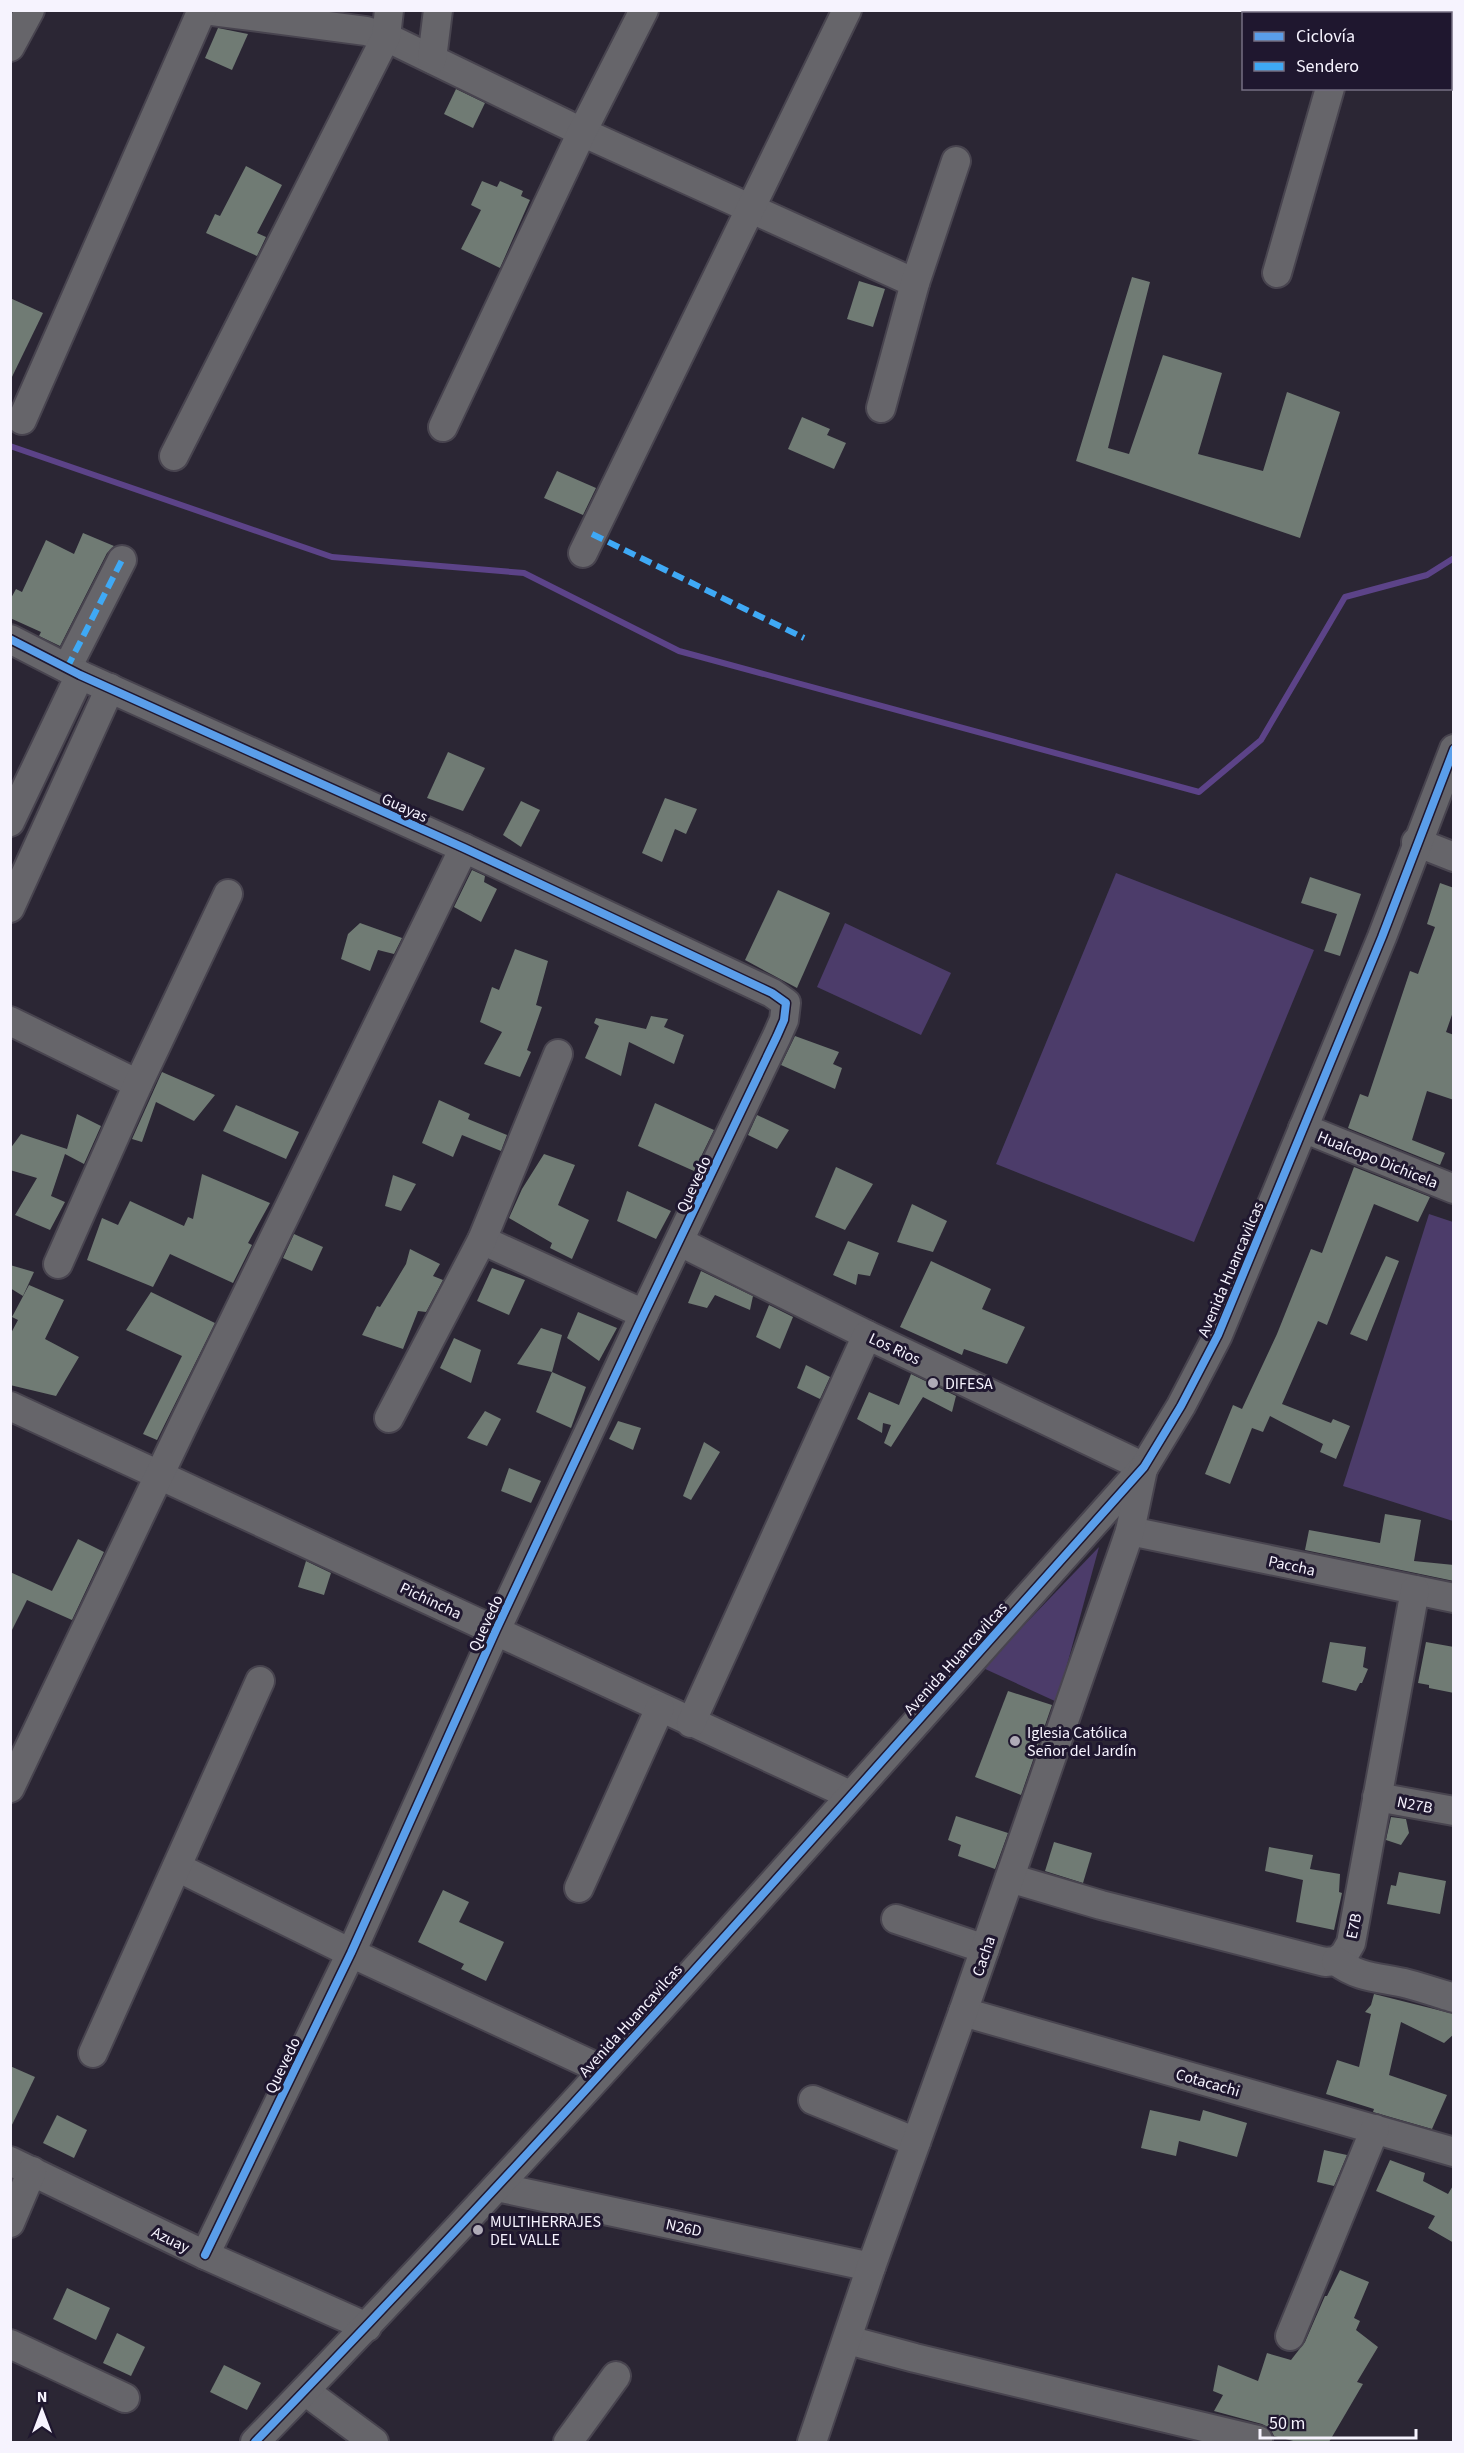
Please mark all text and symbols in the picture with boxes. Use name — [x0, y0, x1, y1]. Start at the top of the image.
legend — [1242, 12, 1452, 90]
text: Ciclovía — [1296, 24, 1355, 49]
text: Sendero — [1296, 54, 1359, 79]
street label: Guayas — [378, 788, 432, 828]
street label: Hualcopo Dichicela — [1314, 1126, 1441, 1194]
street label: Quevedo — [671, 1152, 717, 1216]
street label: Avenida Huancavilcas — [1192, 1198, 1270, 1341]
street label: Los Rìos — [865, 1327, 924, 1371]
place label: DIFESA — [945, 1373, 993, 1395]
marker: DIFESA — [926, 1376, 940, 1390]
street label: Paccha — [1266, 1550, 1317, 1582]
street label: Pichincha — [396, 1577, 465, 1625]
street label: Quevedo — [463, 1591, 509, 1655]
street label: Avenida Huancavilcas — [899, 1597, 1013, 1720]
place label: Iglesia Católica Señor del Jardín — [1027, 1722, 1136, 1762]
marker: Iglesia Católica Señor del Jardín — [1008, 1734, 1022, 1748]
street label: N27B — [1395, 1791, 1434, 1819]
street label: E7B — [1341, 1911, 1367, 1941]
street label: Cacha — [967, 1933, 1001, 1979]
street label: Avenida Huancavilcas — [574, 1959, 688, 2082]
street label: Quevedo — [260, 2034, 306, 2097]
street label: Cotacachi — [1173, 2063, 1242, 2103]
place label: MULTIHERRAJES DEL VALLE — [490, 2211, 601, 2251]
street label: N26D — [664, 2213, 704, 2243]
street label: Azuay — [148, 2221, 194, 2259]
marker: MULTIHERRAJES DEL VALLE — [471, 2223, 485, 2237]
north arrow — [12, 2381, 72, 2441]
text: N — [37, 2386, 47, 2408]
scale bar — [1260, 2402, 1416, 2440]
text: 50 m — [1269, 2411, 1305, 2436]

